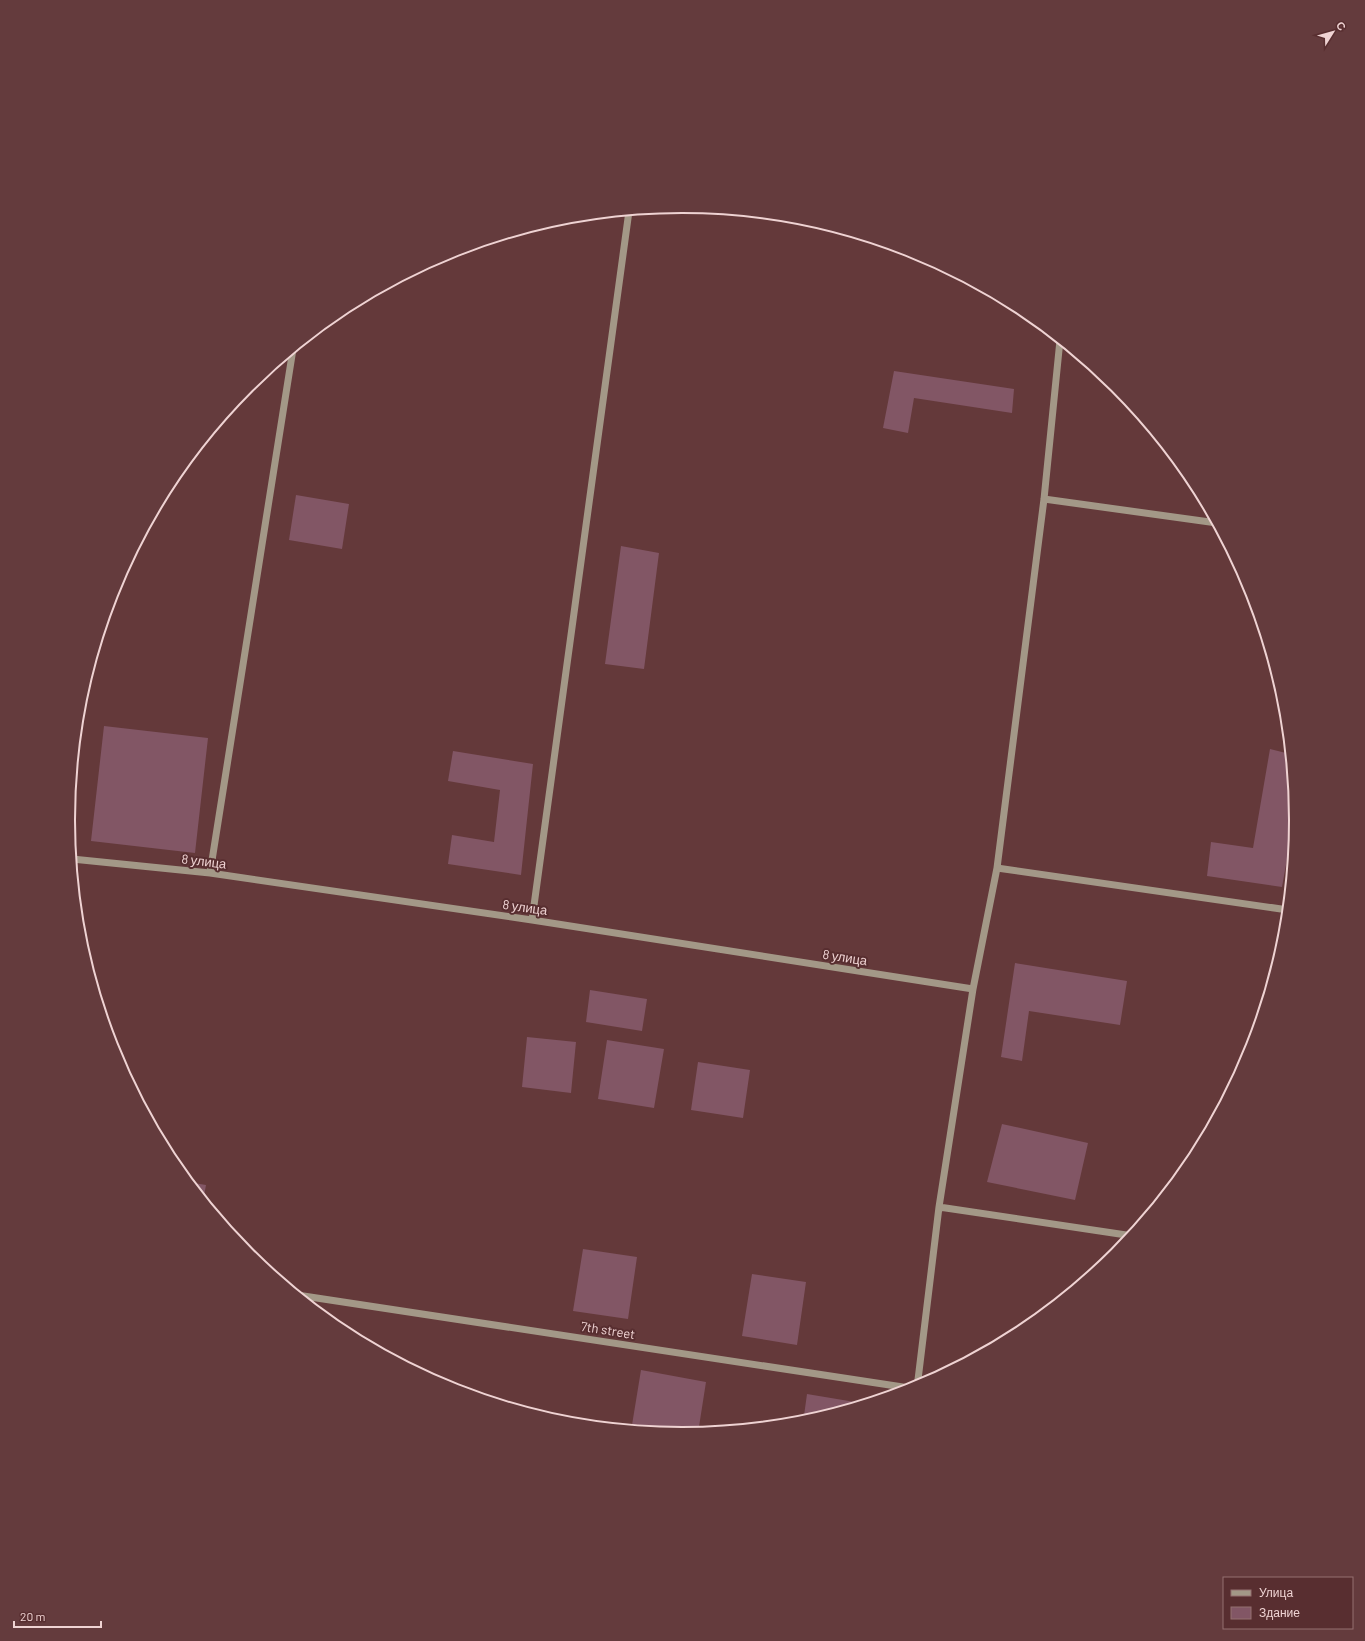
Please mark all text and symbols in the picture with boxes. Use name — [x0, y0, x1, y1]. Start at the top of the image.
north arrow — [1313, 12, 1353, 52]
text: С — [1334, 19, 1349, 33]
street label: 8 улица — [181, 850, 228, 872]
street label: 8 улица — [502, 896, 549, 918]
street label: 8 улица — [821, 946, 869, 969]
street label: 7th street — [580, 1318, 636, 1342]
legend — [1223, 1577, 1353, 1629]
text: Улица — [1259, 1585, 1293, 1600]
scale bar — [14, 1603, 101, 1629]
text: Здание — [1259, 1605, 1300, 1620]
text: 20 m — [20, 1609, 46, 1623]

